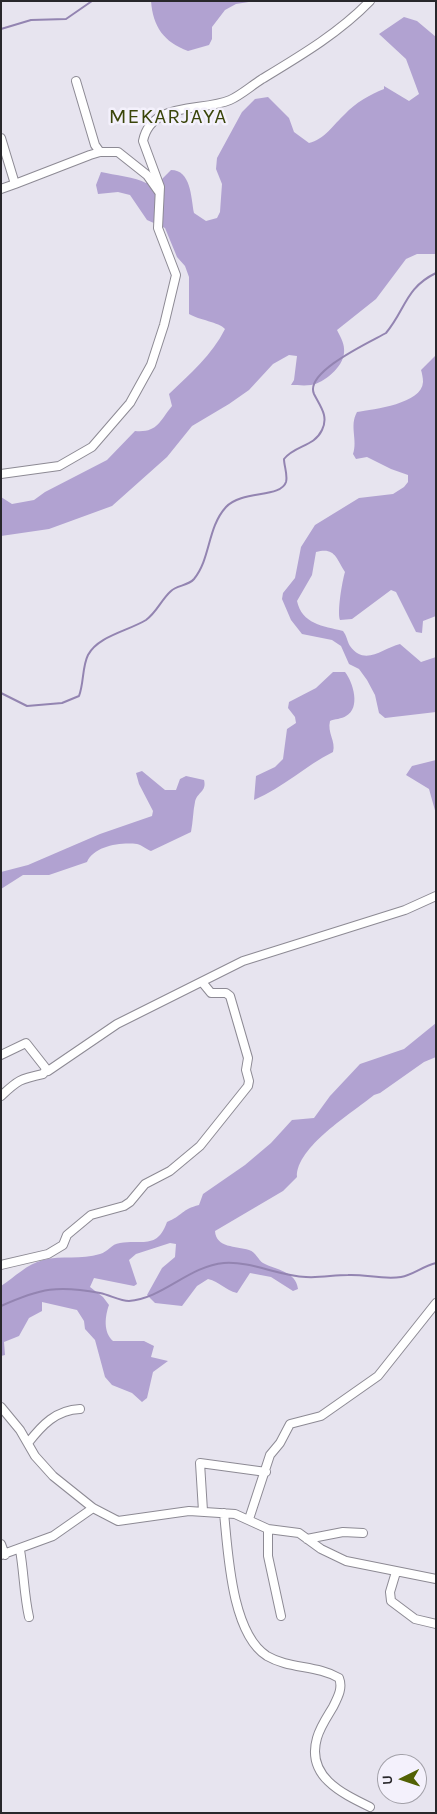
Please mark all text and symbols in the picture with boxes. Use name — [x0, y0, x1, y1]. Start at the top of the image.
district label: MEKARJAYA — [108, 104, 228, 130]
north arrow — [377, 1754, 427, 1804]
text: U — [379, 1775, 396, 1785]

